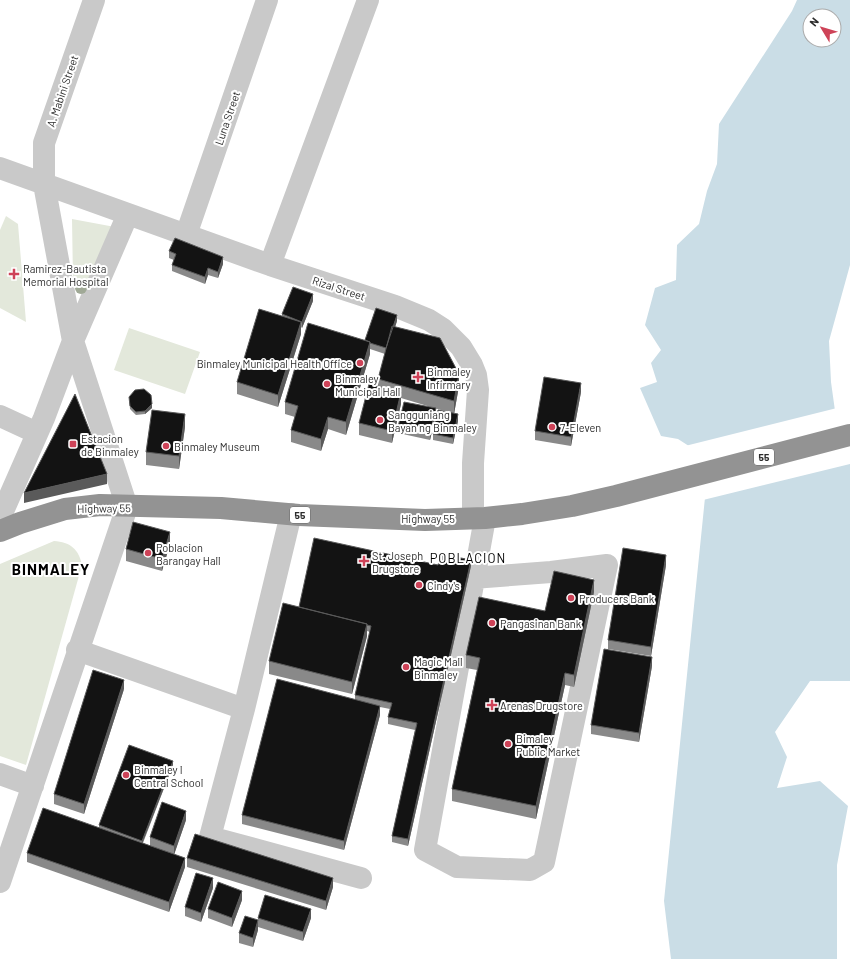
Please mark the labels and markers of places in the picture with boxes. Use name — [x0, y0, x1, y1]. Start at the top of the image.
place label: Ramirez-Bautista Memorial Hospital — [23, 262, 108, 288]
marker: Ramirez-Bautista Memorial Hospital — [8, 268, 20, 280]
place label: Binmaley Municipal Health Office — [197, 357, 352, 370]
marker: Binmaley Municipal Health Office — [355, 358, 365, 368]
place label: Binmaley Infirmary — [427, 365, 471, 391]
marker: Binmaley Infirmary — [412, 371, 424, 383]
place label: Binmaley Municipal Hall — [335, 372, 400, 398]
marker: Binmaley Municipal Hall — [322, 379, 332, 389]
place label: Sangguniang Bayan ng Binmaley — [388, 408, 477, 434]
marker: Sangguniang Bayan ng Binmaley — [375, 415, 385, 425]
place label: 7-Eleven — [560, 421, 601, 434]
marker: 7-Eleven — [547, 422, 557, 432]
place label: Estacion de Binmaley — [81, 432, 139, 458]
marker: Estacion de Binmaley — [68, 439, 78, 449]
place label: Binmaley Museum — [174, 440, 260, 453]
marker: Binmaley Museum — [161, 441, 171, 451]
place label: Poblacion Barangay Hall — [156, 541, 221, 567]
marker: Poblacion Barangay Hall — [143, 548, 153, 558]
place label: St. Joseph Drugstore — [372, 549, 423, 575]
marker: St. Joseph Drugstore — [359, 556, 369, 566]
place label: Cindy's — [427, 579, 460, 592]
marker: Cindy's — [414, 580, 424, 590]
place label: Producers Bank — [579, 592, 655, 605]
marker: Producers Bank — [566, 593, 576, 603]
place label: Pangasinan Bank — [500, 617, 582, 630]
marker: Pangasinan Bank — [487, 618, 497, 628]
place label: Magic Mall Binmaley — [414, 655, 463, 681]
marker: Magic Mall Binmaley — [401, 662, 411, 672]
place label: Arenas Drugstore — [500, 699, 583, 712]
marker: Arenas Drugstore — [487, 700, 497, 710]
place label: Bimaley Public Market — [516, 732, 580, 758]
marker: Bimaley Public Market — [503, 739, 513, 749]
place label: Binmaley I Central School — [134, 763, 203, 789]
marker: Binmaley I Central School — [121, 770, 131, 780]

